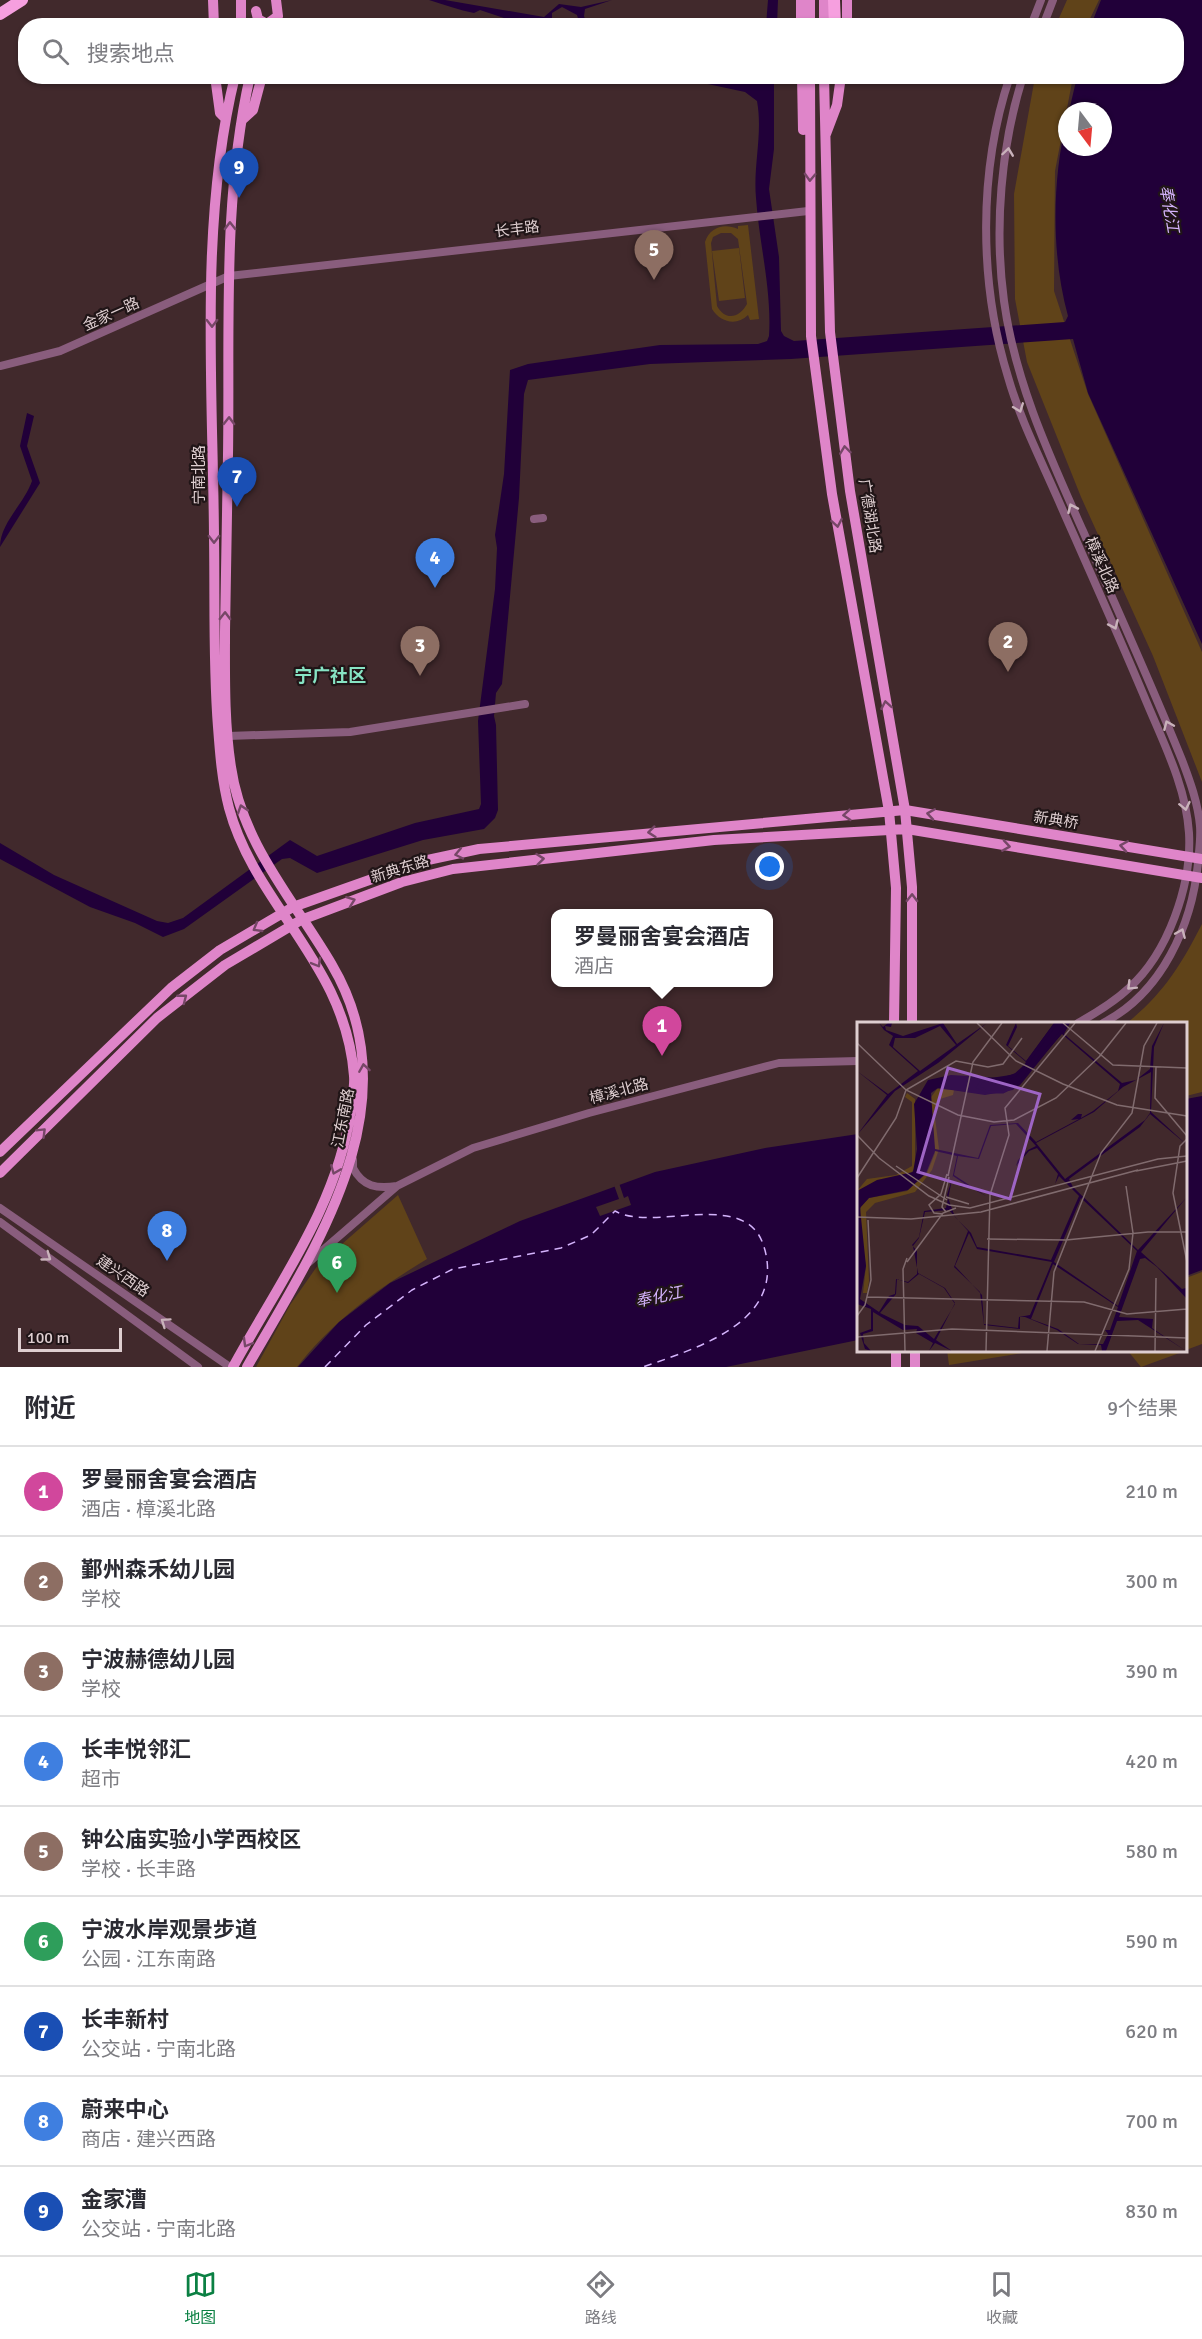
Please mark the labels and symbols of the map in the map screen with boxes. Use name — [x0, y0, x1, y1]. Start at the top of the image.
north arrow — [1058, 102, 1112, 156]
pin: 9 — [220, 148, 258, 198]
one-way arrow — [1001, 148, 1013, 157]
one-way arrow — [803, 172, 816, 181]
water label: 奉化江 — [1155, 184, 1183, 236]
street label: 长丰路 — [494, 217, 540, 241]
one-way arrow — [224, 221, 236, 230]
pin: 5 — [634, 230, 674, 280]
street label: 金家一路 — [80, 294, 142, 334]
one-way arrow — [206, 318, 219, 327]
one-way arrow — [1011, 402, 1024, 413]
one-way arrow — [223, 416, 235, 425]
street label: 宁南北路 — [190, 445, 208, 505]
one-way arrow — [839, 446, 851, 455]
pin: 7 — [218, 458, 256, 507]
street label: 广德湖北路 — [855, 478, 885, 554]
one-way arrow — [1068, 504, 1080, 515]
one-way arrow — [830, 517, 843, 527]
one-way arrow — [208, 534, 220, 543]
street label: 樟溪北路 — [1082, 534, 1122, 596]
pin: 4 — [416, 538, 454, 588]
one-way arrow — [219, 611, 232, 620]
one-way arrow — [1106, 619, 1118, 630]
pin: 2 — [988, 622, 1028, 672]
pin: 3 — [400, 626, 440, 676]
district label: 宁广社区 — [294, 665, 366, 687]
one-way arrow — [881, 700, 893, 710]
one-way arrow — [1163, 721, 1175, 732]
one-way arrow — [1178, 801, 1191, 811]
one-way arrow — [237, 804, 249, 815]
one-way arrow — [842, 808, 851, 821]
one-way arrow — [927, 808, 937, 821]
street label: 新典桥 — [1032, 808, 1080, 832]
one-way arrow — [648, 825, 657, 838]
one-way arrow — [1001, 839, 1011, 851]
one-way arrow — [1119, 840, 1129, 853]
one-way arrow — [454, 847, 464, 860]
street label: 新典东路 — [369, 852, 431, 886]
your location — [755, 852, 784, 881]
one-way arrow — [535, 853, 544, 866]
one-way arrow — [906, 894, 918, 903]
one-way arrow — [345, 896, 356, 909]
one-way arrow — [253, 921, 263, 933]
one-way arrow — [1174, 929, 1186, 940]
one-way arrow — [310, 957, 322, 967]
one-way arrow — [1127, 978, 1138, 989]
one-way arrow — [176, 995, 187, 1006]
pin: 1 — [642, 1006, 682, 1056]
inset map — [857, 1022, 1187, 1352]
one-way arrow — [358, 1063, 370, 1073]
street label: 樟溪北路 — [588, 1075, 650, 1107]
street label: 江东南路 — [328, 1087, 358, 1149]
one-way arrow — [34, 1129, 45, 1140]
one-way arrow — [330, 1164, 343, 1175]
pin: 8 — [148, 1212, 186, 1261]
pin: 6 — [318, 1244, 356, 1293]
one-way arrow — [41, 1250, 52, 1261]
street label: 建兴西路 — [93, 1251, 153, 1301]
water label: 奉化江 — [633, 1282, 687, 1312]
one-way arrow — [161, 1318, 172, 1329]
scale bar — [18, 1325, 122, 1352]
one-way arrow — [243, 1337, 254, 1347]

